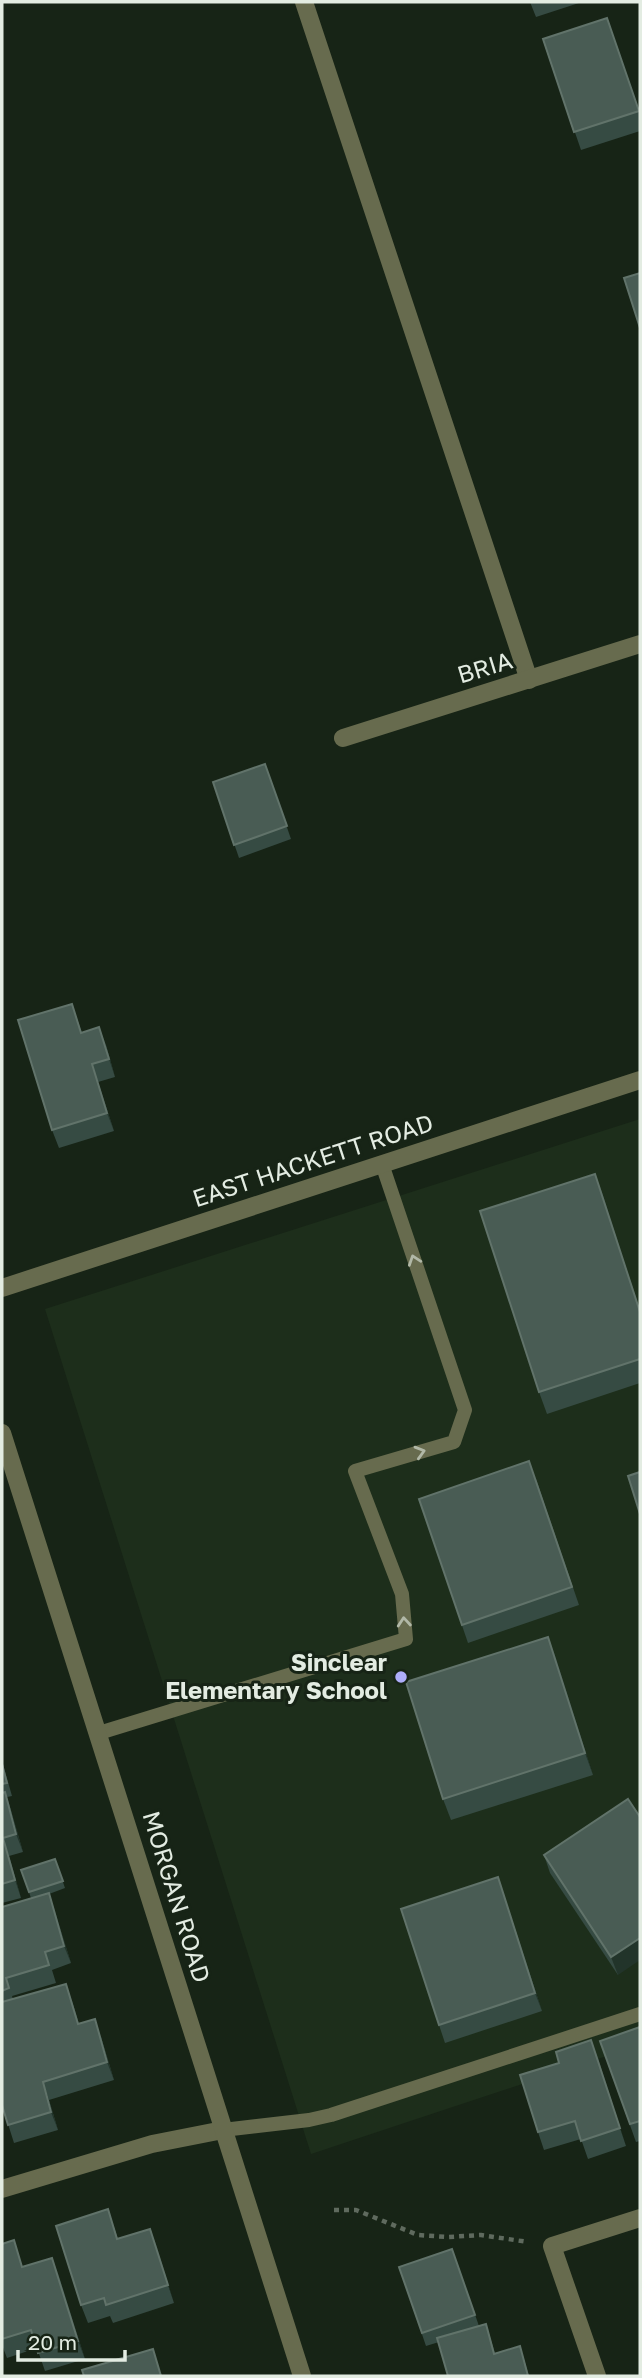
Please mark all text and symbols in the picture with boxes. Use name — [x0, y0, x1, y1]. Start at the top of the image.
street label: BRIA — [454, 645, 516, 689]
street label: EAST HACKETT ROAD — [189, 1107, 437, 1212]
one-way arrow — [408, 1254, 422, 1267]
one-way arrow — [414, 1445, 426, 1460]
one-way arrow — [397, 1616, 412, 1627]
place label: Sinclear Elementary School — [165, 1647, 387, 1704]
marker: Sinclear Elementary School — [393, 1669, 409, 1685]
street label: MORGAN ROAD — [138, 1807, 217, 1986]
scale bar — [18, 2318, 124, 2362]
text: 20 m — [28, 2329, 77, 2355]

